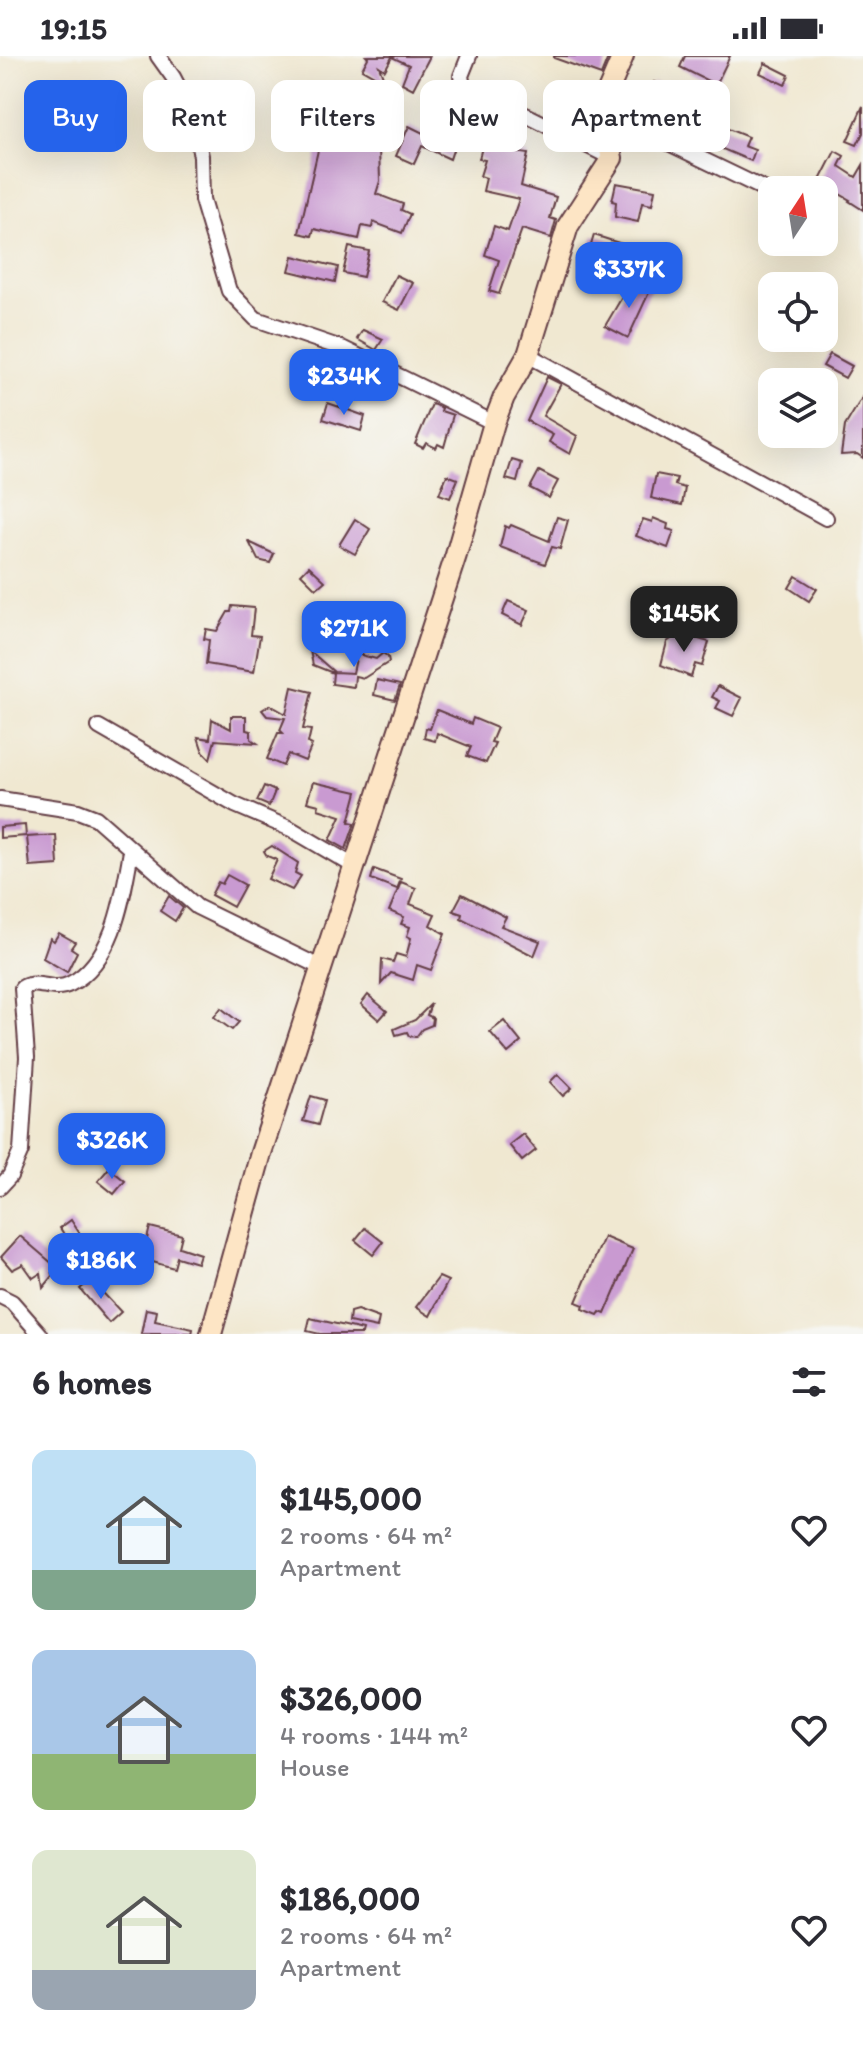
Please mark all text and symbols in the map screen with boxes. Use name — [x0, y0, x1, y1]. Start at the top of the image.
text: 19:15 — [40, 10, 107, 47]
chip: Buy — [24, 80, 127, 152]
chip: Rent — [143, 80, 255, 152]
chip: Filters — [271, 80, 404, 152]
chip: New — [420, 80, 527, 152]
chip: Apartment — [543, 80, 730, 152]
north arrow — [758, 176, 838, 256]
map controls — [758, 176, 838, 448]
pin: $337K — [573, 242, 685, 310]
text: $337K — [593, 252, 665, 284]
button: locate — [758, 272, 838, 352]
pin: $234K — [288, 349, 400, 417]
text: $234K — [307, 359, 381, 391]
button: layers — [758, 368, 838, 448]
pin: $145K — [628, 586, 740, 654]
text: $145K — [648, 596, 720, 628]
pin: $271K — [298, 601, 410, 669]
text: $271K — [320, 611, 388, 643]
pin: $326K — [56, 1113, 168, 1181]
text: $326K — [76, 1123, 148, 1155]
pin: $186K — [45, 1233, 157, 1301]
text: $186K — [66, 1243, 136, 1275]
icon: filters — [787, 1360, 831, 1404]
text: 6 homes — [32, 1362, 152, 1403]
text: $145,000 — [280, 1478, 422, 1519]
icon: home — [96, 1482, 192, 1578]
icon: heart — [787, 1508, 831, 1552]
text: 2 rooms · 64 m² — [280, 1519, 452, 1551]
text: Apartment — [280, 1551, 401, 1583]
text: $326,000 — [280, 1678, 423, 1719]
icon: home — [96, 1682, 192, 1778]
icon: heart — [787, 1708, 831, 1752]
text: 4 rooms · 144 m² — [280, 1719, 468, 1751]
text: House — [280, 1751, 350, 1783]
text: $186,000 — [280, 1878, 421, 1919]
icon: home — [96, 1882, 192, 1978]
icon: heart — [787, 1908, 831, 1952]
text: 2 rooms · 64 m² — [280, 1919, 452, 1951]
text: Apartment — [280, 1951, 401, 1983]

